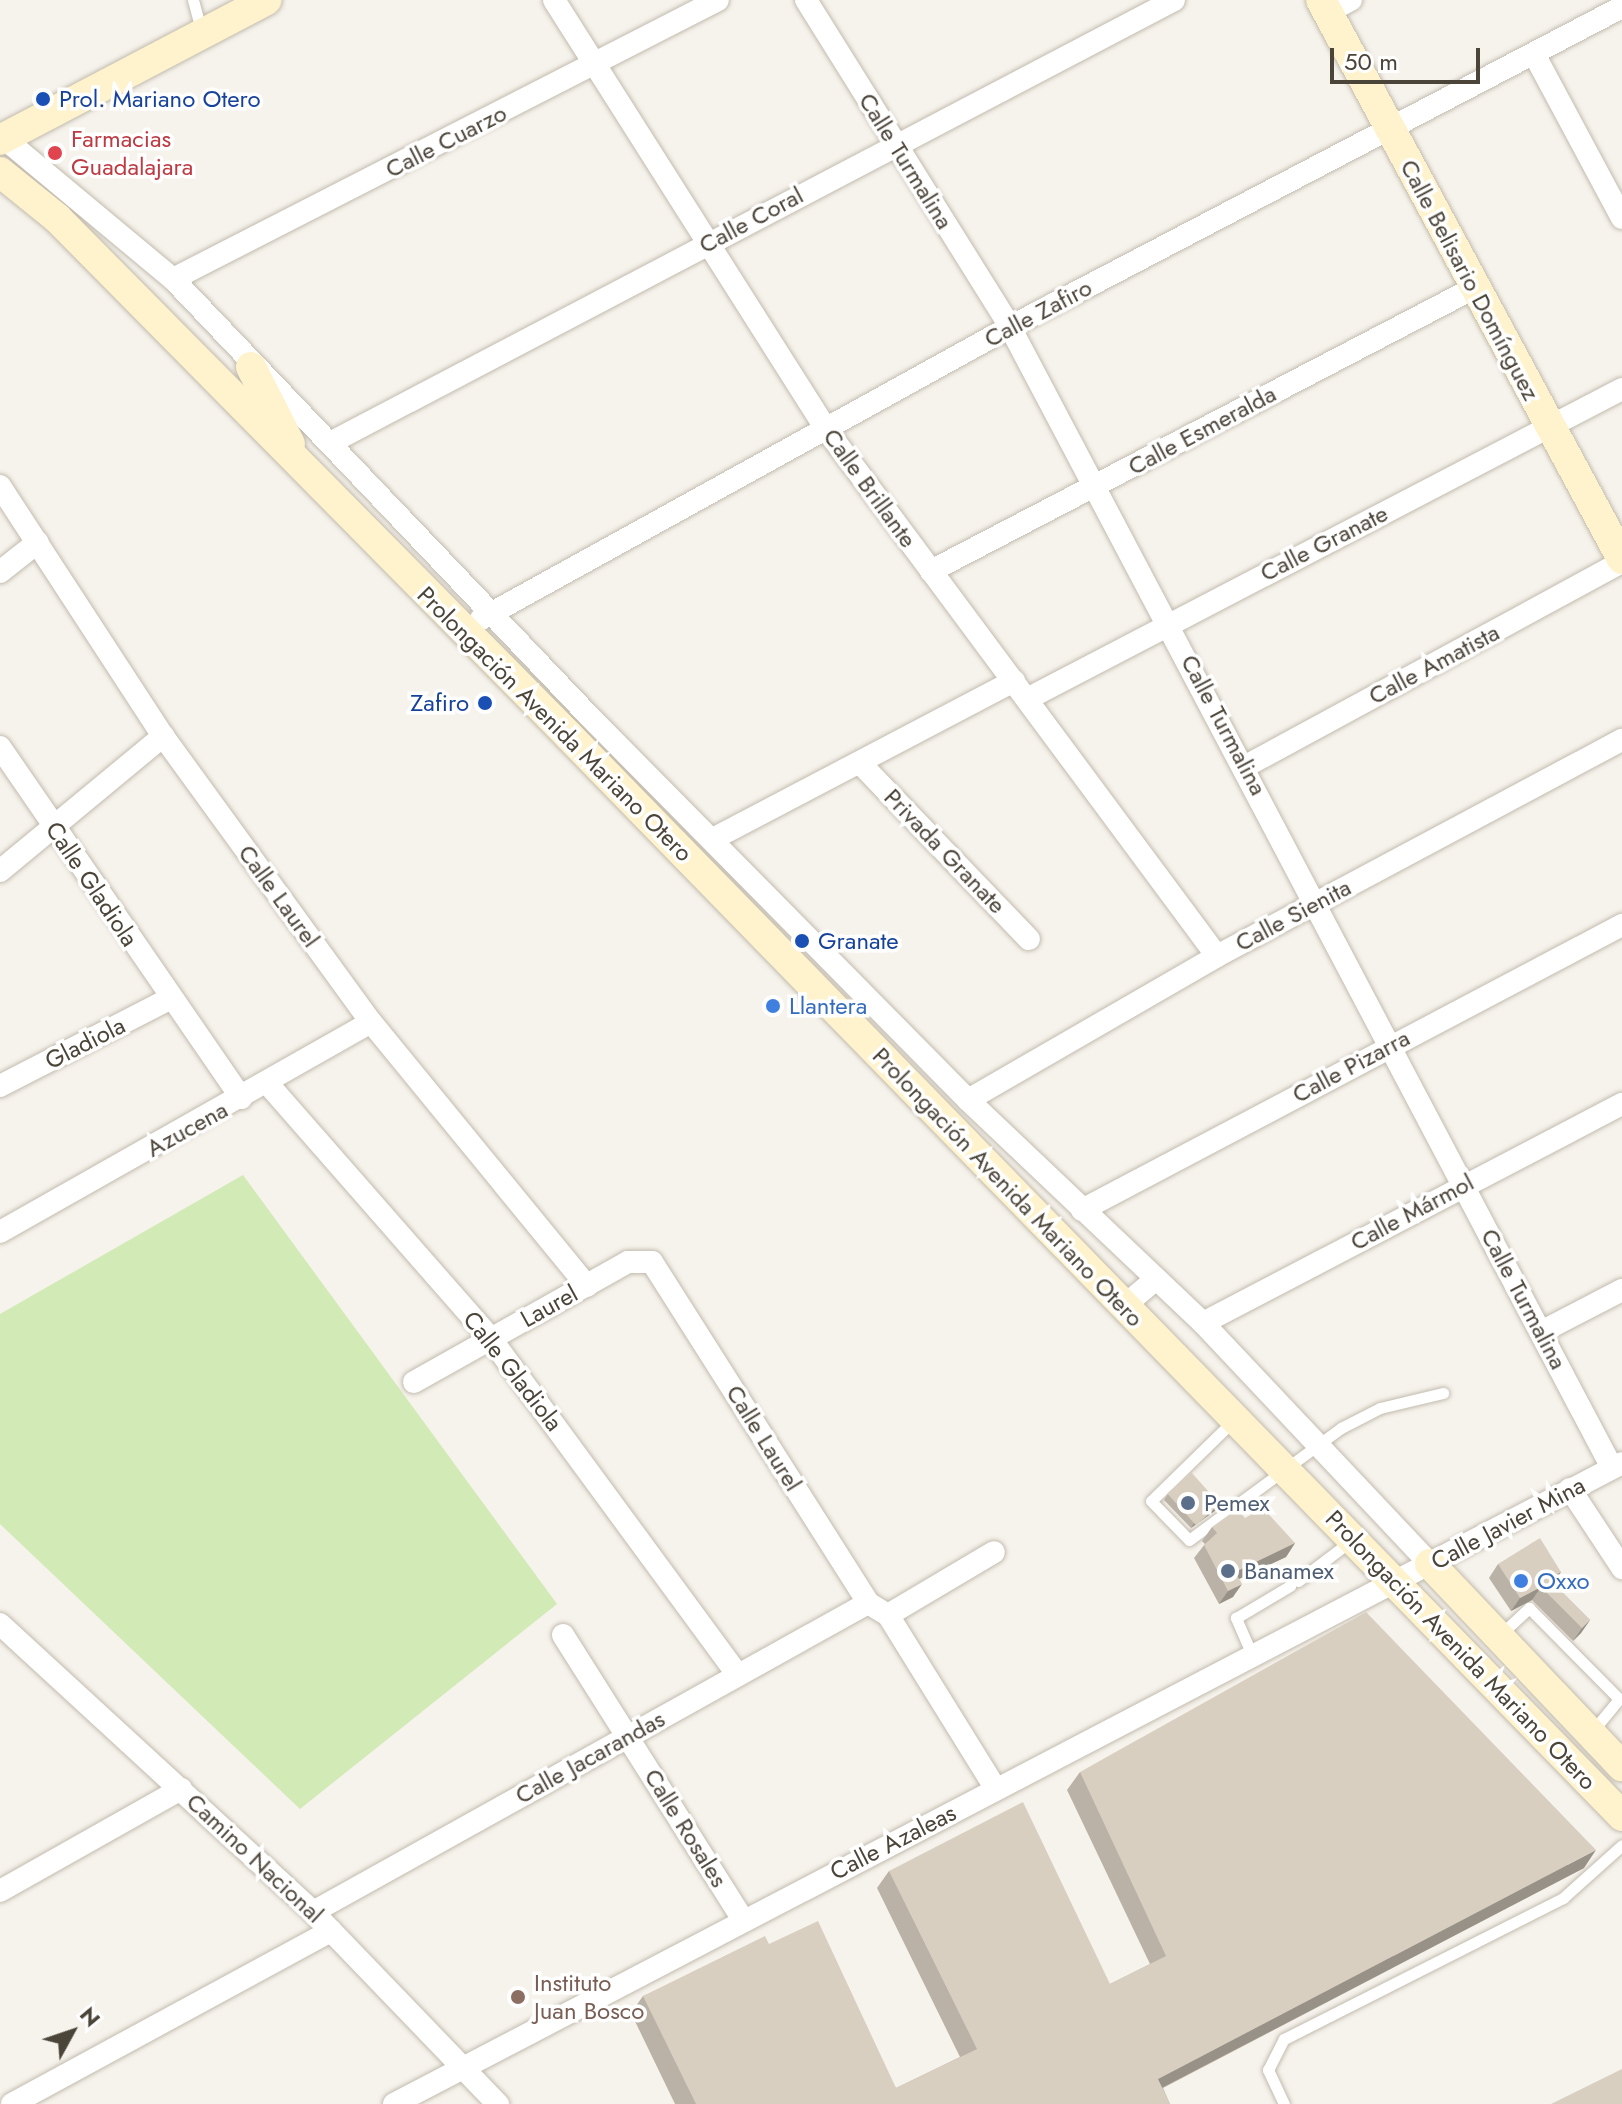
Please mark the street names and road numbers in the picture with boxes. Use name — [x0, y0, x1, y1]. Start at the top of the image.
street label: Calle Turmalina — [853, 88, 959, 234]
street label: Calle Cuarzo — [381, 98, 511, 184]
street label: Calle Belisario Domínguez — [1394, 155, 1546, 405]
street label: Calle Coral — [694, 181, 808, 259]
street label: Calle Zafiro — [979, 273, 1097, 353]
street label: Calle Esmeralda — [1123, 379, 1281, 481]
street label: Calle Brillante — [817, 423, 923, 553]
street label: Calle Granate — [1255, 499, 1393, 587]
street label: Prolongación Avenida Mariano Otero — [411, 580, 699, 868]
street label: Calle Amatista — [1364, 618, 1504, 710]
street label: Calle Turmalina — [1175, 650, 1273, 800]
street label: Privada Granate — [878, 783, 1012, 919]
street label: Calle Gladiola — [40, 816, 144, 952]
street label: Calle Laurel — [232, 839, 326, 953]
street label: Calle Sienita — [1230, 873, 1356, 957]
street label: Gladiola — [40, 1011, 130, 1075]
street label: Calle Pizarra — [1287, 1023, 1415, 1109]
street label: Prolongación Avenida Mariano Otero — [867, 1041, 1149, 1333]
street label: Azucena — [141, 1095, 233, 1163]
street label: Calle Mármol — [1346, 1168, 1478, 1256]
street label: Calle Turmalina — [1475, 1224, 1573, 1374]
street label: Laurel — [515, 1279, 583, 1333]
street label: Calle Gladiola — [457, 1305, 569, 1437]
street label: Calle Laurel — [720, 1380, 808, 1496]
street label: Calle Javier Mina — [1426, 1470, 1590, 1576]
street label: Prolongación Avenida Mariano Otero — [1320, 1504, 1602, 1796]
street label: Calle Jacarandas — [510, 1704, 670, 1810]
street label: Calle Rosales — [638, 1764, 734, 1892]
street label: Camino Nacional — [181, 1787, 329, 1929]
street label: Calle Azaleas — [825, 1798, 961, 1886]

